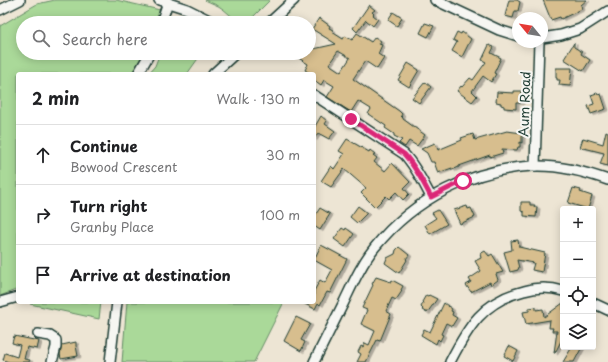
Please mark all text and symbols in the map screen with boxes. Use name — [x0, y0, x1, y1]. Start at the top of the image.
north arrow — [512, 12, 548, 48]
search box — [16, 16, 316, 60]
icon: search — [30, 27, 52, 49]
text: Search here — [62, 27, 148, 50]
street label: Aum Road — [513, 71, 535, 137]
text: 2 min — [32, 85, 79, 111]
text: Walk · 130 m — [217, 89, 300, 108]
route end — [342, 110, 360, 128]
text: Continue — [70, 134, 138, 157]
icon: ahead — [32, 144, 54, 166]
text: 30 m — [266, 145, 300, 164]
text: Bowood Crescent — [70, 157, 177, 176]
route start — [454, 172, 472, 190]
text: Turn right — [70, 194, 147, 217]
icon: right — [32, 204, 54, 226]
text: 100 m — [260, 205, 300, 224]
map controls — [560, 206, 596, 350]
button: + — [560, 206, 596, 242]
text: Granby Place — [70, 217, 154, 236]
button: − — [560, 242, 596, 278]
text: Arrive at destination — [70, 263, 231, 286]
icon: arrive — [32, 264, 54, 286]
button: locate — [560, 278, 596, 314]
button: layers — [560, 314, 596, 350]

